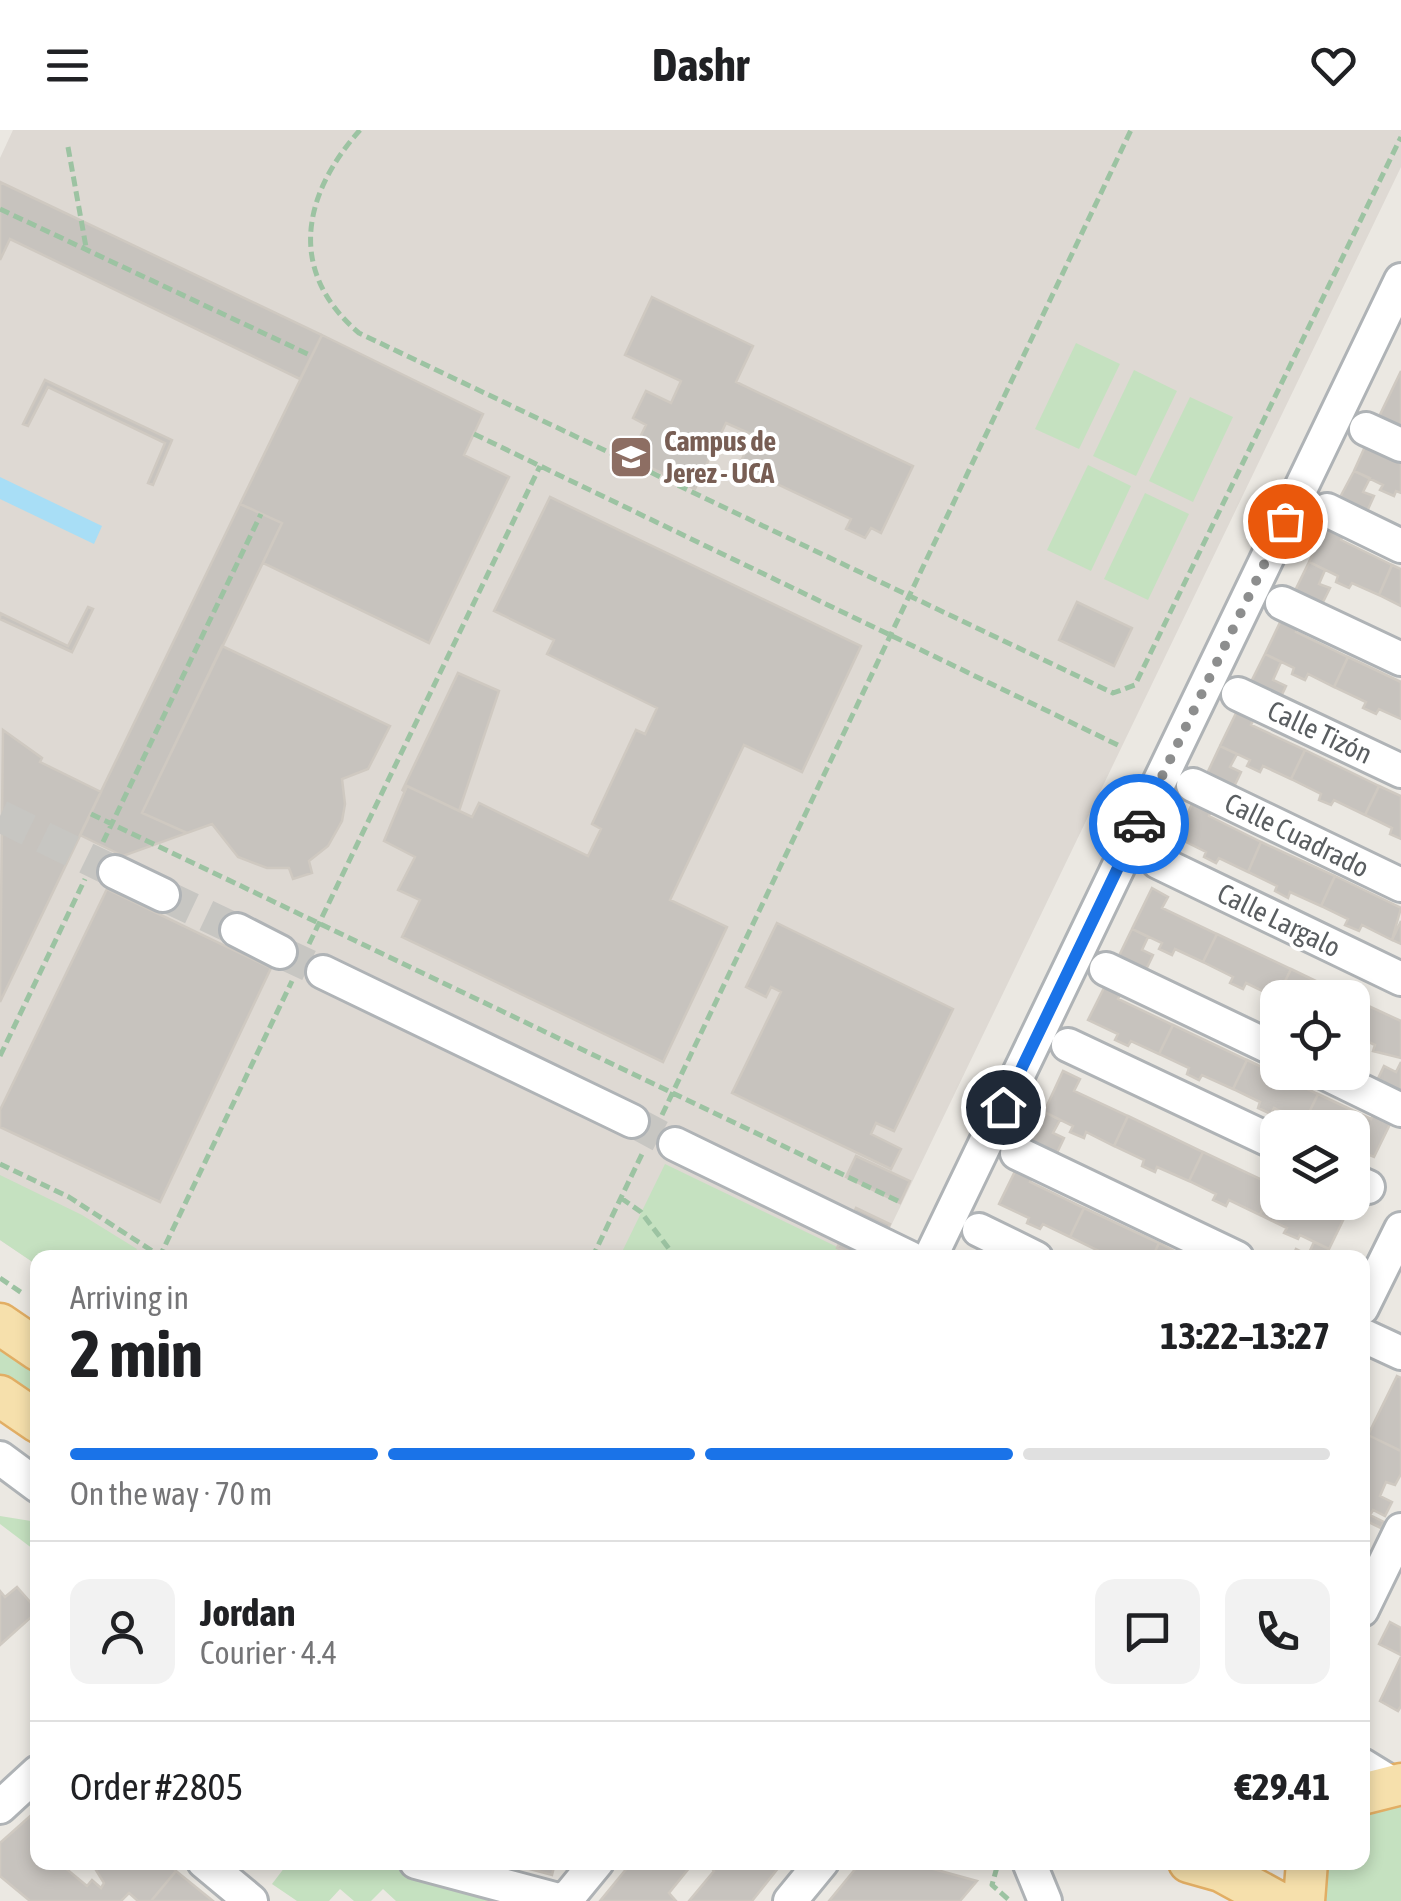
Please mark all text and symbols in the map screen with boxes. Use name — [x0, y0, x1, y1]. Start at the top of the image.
icon: menu — [40, 38, 95, 93]
icon: heart — [1306, 38, 1361, 93]
text: Dashr — [652, 39, 749, 91]
place label: Campus de Jerez - UCA — [663, 425, 776, 489]
school or university icon: Campus de Jerez - UCA — [608, 434, 654, 480]
pin — [1243, 479, 1328, 564]
icon: bag — [1258, 494, 1313, 549]
street label: Calle Tizón — [1263, 694, 1377, 770]
courier — [1089, 774, 1189, 874]
street label: Calle Cuadrado — [1220, 786, 1374, 884]
icon: car — [1112, 797, 1167, 852]
street label: Calle Largalo — [1212, 877, 1346, 963]
map controls — [1260, 980, 1370, 1220]
button: locate — [1260, 980, 1370, 1090]
pin — [961, 1065, 1046, 1150]
icon: home — [976, 1080, 1031, 1135]
button: layers — [1260, 1110, 1370, 1220]
text: Arriving in — [70, 1279, 189, 1316]
text: 13:22–13:27 — [1160, 1314, 1330, 1357]
text: 2 min — [70, 1316, 203, 1391]
text: On the way · 70 m — [70, 1475, 272, 1512]
button: person — [70, 1579, 175, 1684]
button: chat — [1095, 1579, 1200, 1684]
button: phone — [1225, 1579, 1330, 1684]
text: Jordan — [200, 1591, 295, 1634]
text: Courier · 4.4 — [200, 1634, 337, 1671]
text: Order #2805 — [70, 1765, 243, 1808]
text: €29.41 — [1235, 1765, 1330, 1808]

